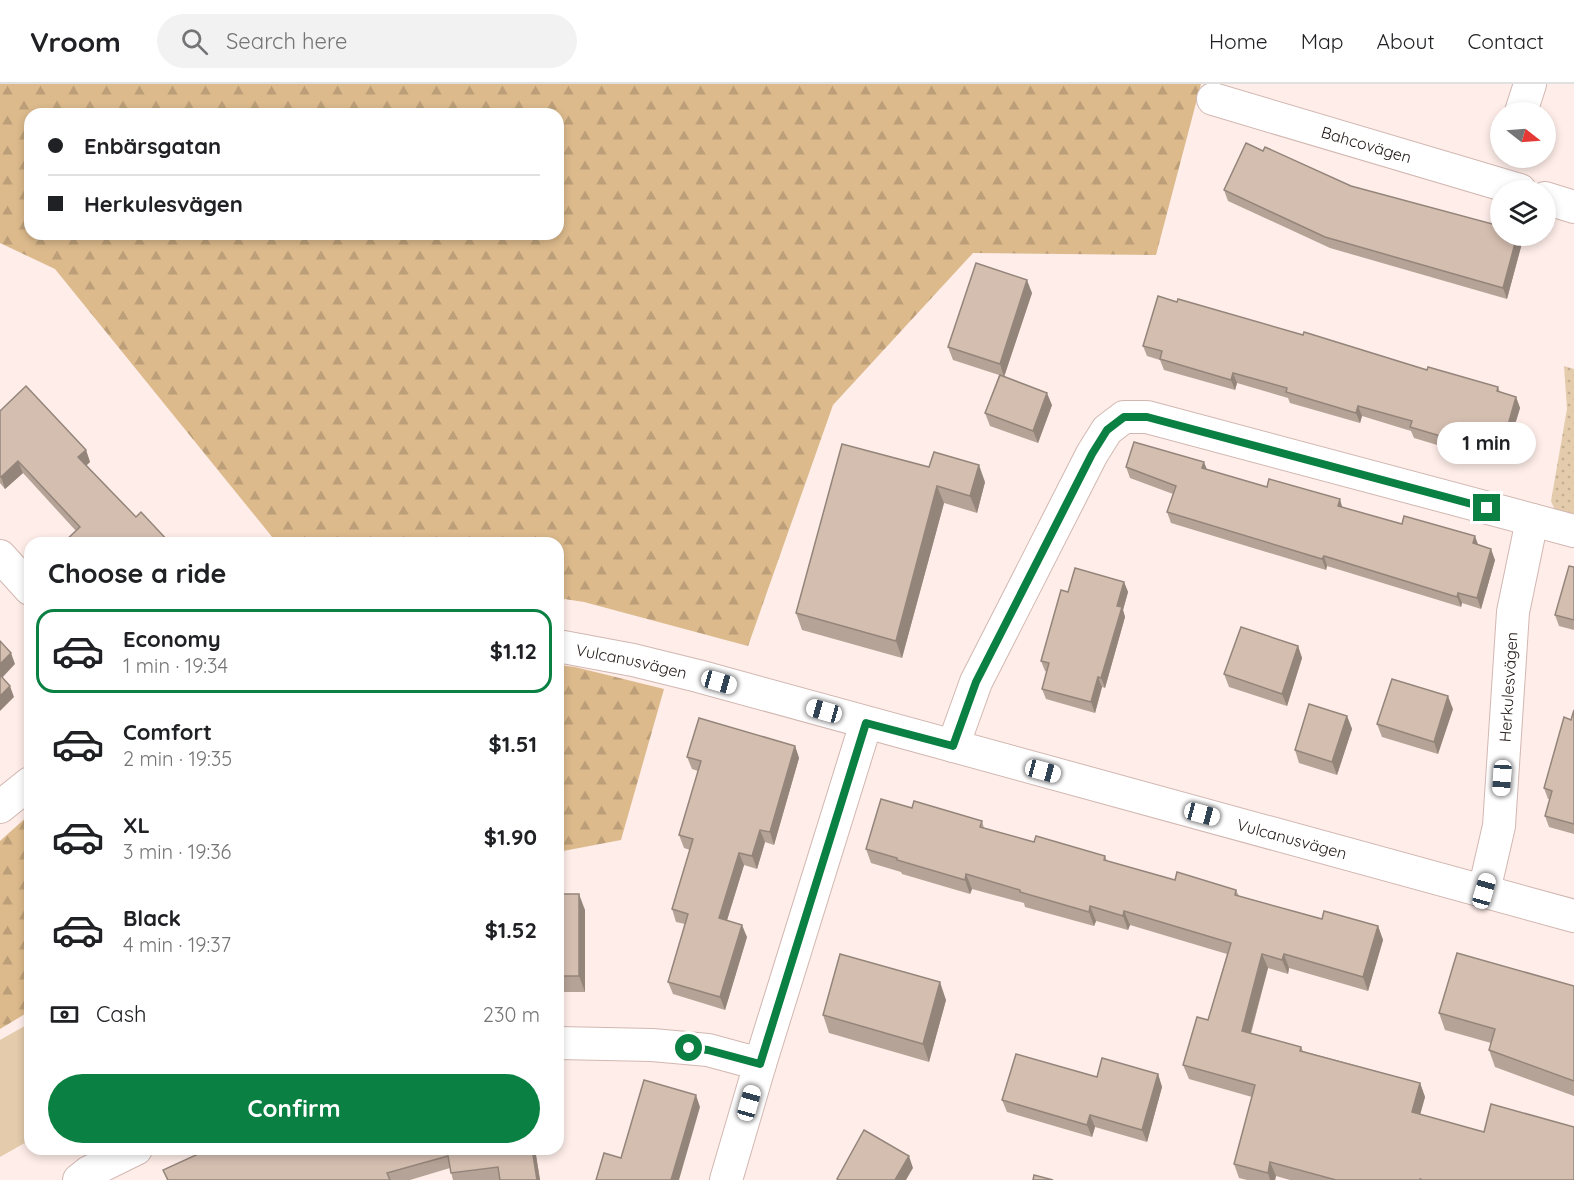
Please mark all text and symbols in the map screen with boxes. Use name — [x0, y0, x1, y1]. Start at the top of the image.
search box — [157, 14, 577, 68]
text: Vroom — [30, 24, 121, 59]
icon: search — [178, 25, 211, 58]
text: Search here — [226, 27, 347, 55]
text: Home — [1209, 28, 1268, 54]
text: Map — [1301, 28, 1344, 54]
text: About — [1377, 28, 1435, 54]
text: Contact — [1468, 28, 1544, 54]
north arrow — [1490, 102, 1556, 168]
map controls — [1490, 102, 1556, 246]
street label: Bahcovägen — [1319, 122, 1414, 167]
text: Enbärsgatan — [84, 132, 221, 160]
button: layers — [1490, 180, 1556, 246]
text: Herkulesvägen — [84, 190, 243, 218]
callout: 1 min — [1438, 421, 1537, 463]
text: 1 min — [1462, 430, 1511, 455]
route end — [1473, 494, 1500, 521]
text: Choose a ride — [48, 556, 226, 590]
icon: car — [51, 624, 105, 678]
text: Economy — [123, 625, 221, 653]
street label: Herkulesvägen — [1495, 631, 1522, 743]
text: $1.12 — [490, 637, 537, 665]
street label: Vulcanusvägen — [574, 640, 689, 683]
text: 1 min · 19:34 — [123, 653, 228, 678]
car — [699, 668, 739, 696]
car — [804, 697, 844, 725]
icon: car — [51, 717, 105, 771]
text: Comfort — [123, 718, 212, 746]
text: $1.51 — [489, 730, 537, 758]
text: 2 min · 19:35 — [123, 746, 232, 771]
car — [1023, 758, 1063, 784]
car — [1492, 759, 1512, 797]
car — [1182, 801, 1222, 827]
icon: car — [51, 810, 105, 864]
text: XL — [123, 811, 150, 839]
street label: Vulcanusvägen — [1235, 814, 1349, 863]
text: $1.90 — [484, 823, 537, 851]
text: 3 min · 19:36 — [123, 839, 231, 864]
car — [1470, 871, 1498, 911]
icon: car — [51, 903, 105, 957]
text: Black — [123, 904, 181, 932]
text: $1.52 — [485, 916, 537, 944]
text: 4 min · 19:37 — [123, 932, 231, 957]
icon: cash — [48, 998, 81, 1031]
text: Cash — [96, 1000, 147, 1028]
text: 230 m — [483, 1002, 540, 1027]
route start — [675, 1034, 702, 1061]
button: Confirm — [48, 1074, 540, 1143]
car — [735, 1083, 763, 1123]

